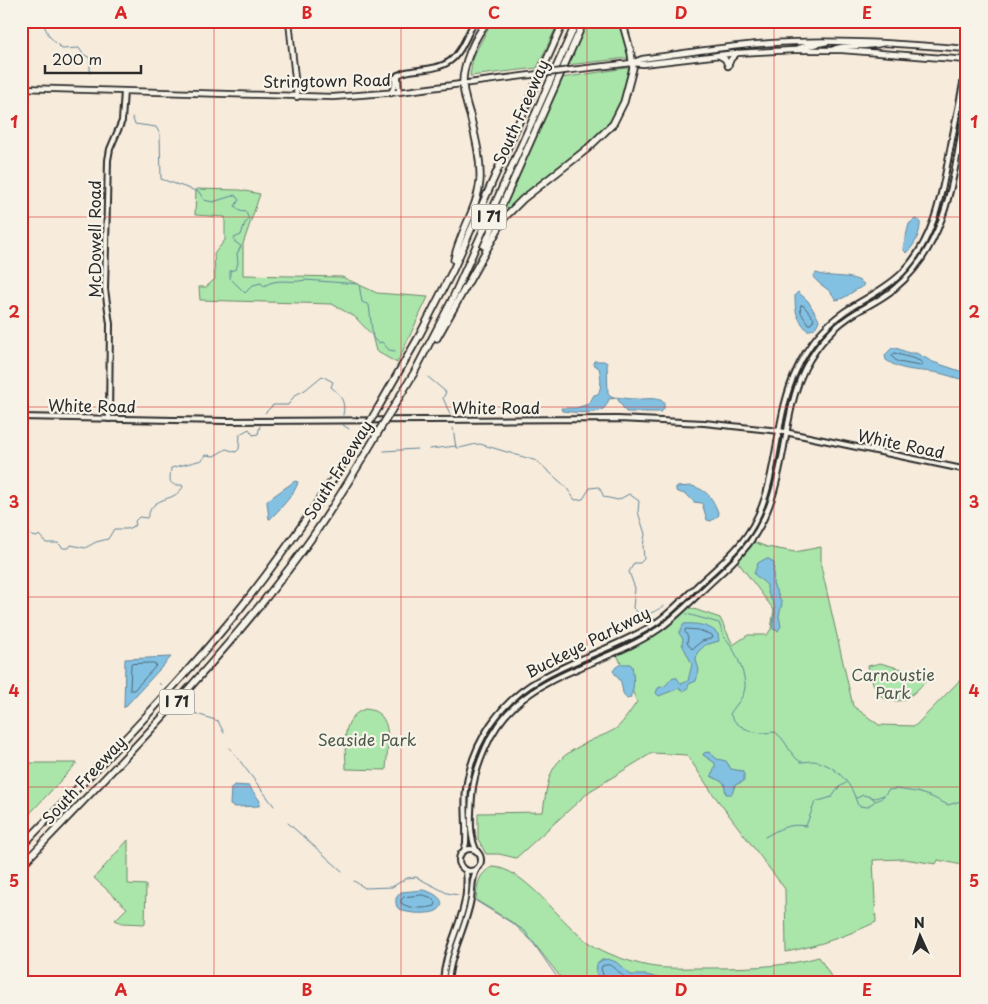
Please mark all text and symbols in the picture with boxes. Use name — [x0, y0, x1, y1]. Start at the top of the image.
text: A — [115, 0, 128, 24]
text: B — [302, 0, 313, 24]
text: C — [488, 0, 500, 24]
text: D — [675, 0, 687, 24]
text: E — [862, 0, 872, 24]
scale bar — [45, 42, 141, 74]
text: 200 m — [52, 47, 102, 70]
street label: South Freeway — [486, 55, 554, 168]
street label: Stringtown Road — [263, 67, 391, 93]
text: 1 — [10, 109, 18, 133]
text: 1 — [970, 109, 978, 133]
street label: McDowell Road — [82, 180, 106, 298]
road number: I 71 — [472, 204, 506, 230]
text: 2 — [8, 299, 20, 323]
text: 2 — [968, 299, 980, 323]
street label: White Road — [48, 392, 136, 418]
street label: White Road — [452, 395, 540, 419]
street label: South Freeway — [297, 415, 377, 524]
street label: White Road — [856, 422, 947, 464]
text: 3 — [9, 489, 19, 513]
text: 3 — [969, 489, 979, 513]
street label: Buckeye Parkway — [521, 599, 654, 683]
park label: Carnoustie Park — [851, 662, 935, 704]
text: 4 — [9, 678, 20, 702]
text: 4 — [969, 678, 980, 702]
road number: I 71 — [160, 690, 194, 714]
park label: Seaside Park — [317, 727, 417, 751]
street label: South Freeway — [36, 730, 131, 829]
text: 5 — [9, 868, 19, 892]
text: 5 — [969, 868, 979, 892]
north arrow — [896, 912, 946, 962]
text: N — [913, 912, 925, 933]
text: A — [115, 977, 128, 1001]
text: B — [302, 977, 313, 1001]
text: C — [488, 977, 500, 1001]
text: D — [675, 977, 687, 1001]
text: E — [862, 977, 872, 1001]

